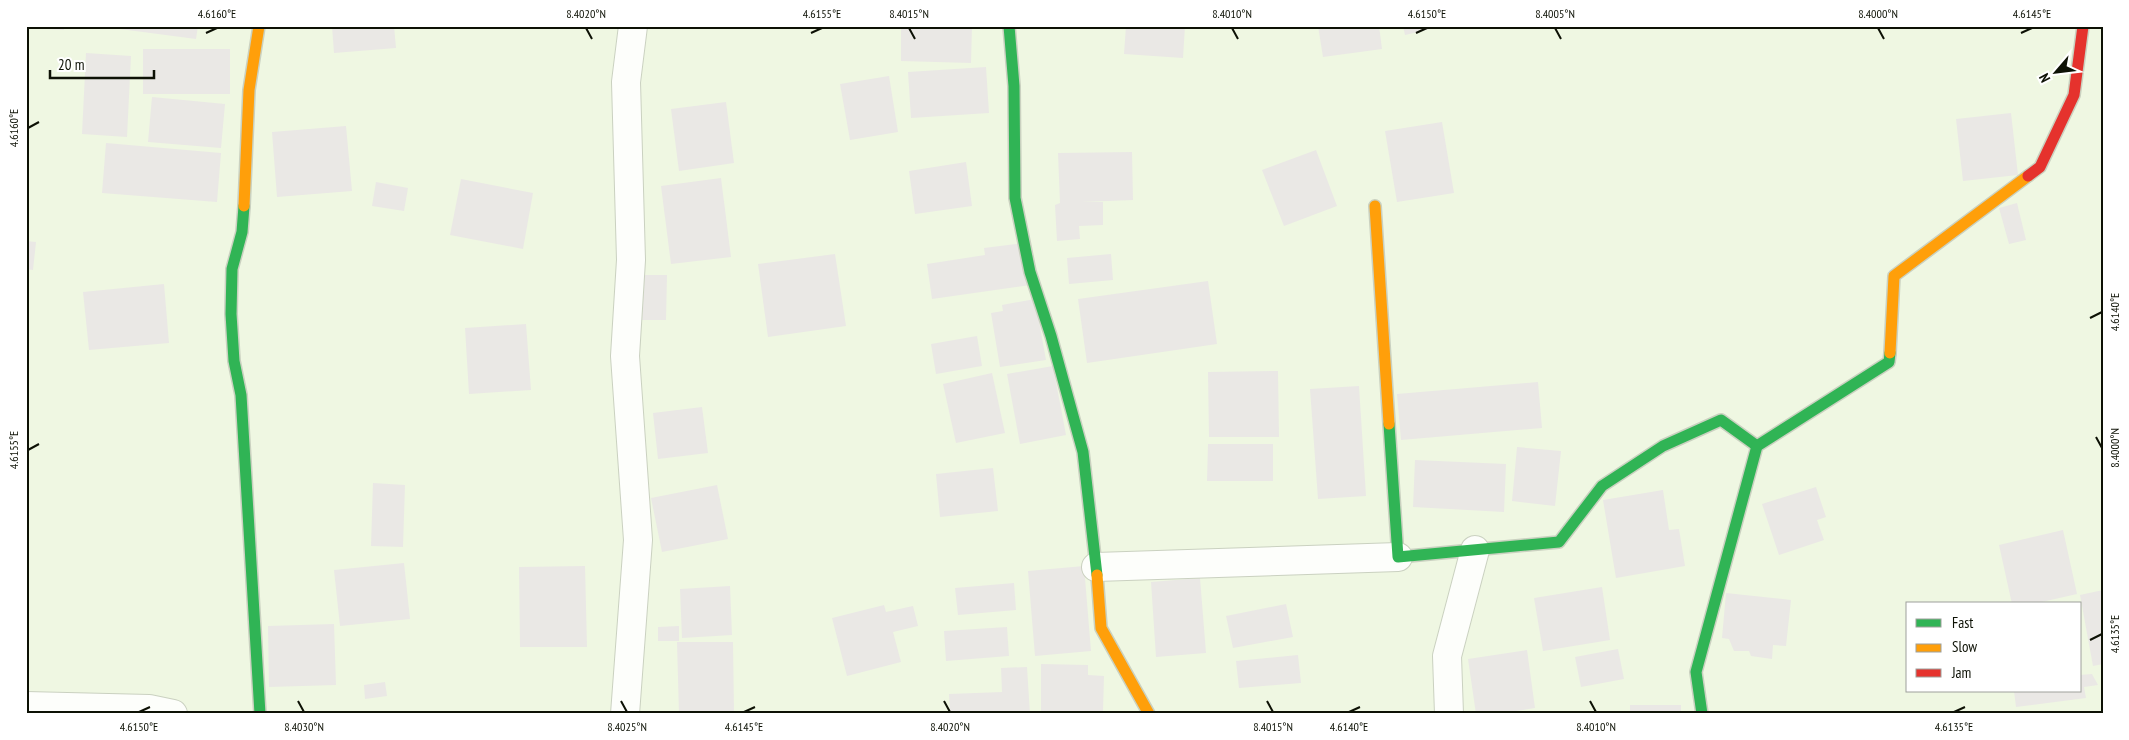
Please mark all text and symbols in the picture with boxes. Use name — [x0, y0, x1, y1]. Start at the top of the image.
text: 4.6160°E — [198, 6, 236, 21]
text: 8.4020°N — [566, 6, 606, 21]
text: 4.6155°E — [803, 6, 841, 21]
text: 8.4015°N — [889, 6, 929, 21]
text: 8.4010°N — [1212, 6, 1252, 21]
text: 4.6150°E — [1408, 6, 1446, 21]
text: 8.4005°N — [1535, 6, 1575, 21]
text: 8.4000°N — [1858, 6, 1898, 21]
text: 4.6145°E — [2013, 6, 2051, 21]
scale bar — [50, 48, 154, 80]
north arrow — [2032, 48, 2082, 98]
text: 20 m — [58, 55, 84, 74]
text: N — [2035, 71, 2054, 86]
text: 4.6160°E — [6, 109, 21, 147]
text: 4.6140°E — [2107, 293, 2122, 331]
text: 8.4000°N — [2107, 428, 2122, 468]
text: 4.6155°E — [6, 431, 21, 469]
legend — [1906, 602, 2082, 692]
text: Fast — [1952, 613, 1973, 632]
text: 4.6135°E — [2107, 615, 2122, 653]
text: Slow — [1952, 637, 1977, 656]
text: Jam — [1951, 663, 1971, 682]
text: 4.6150°E — [120, 719, 158, 734]
text: 8.4030°N — [284, 719, 324, 734]
text: 8.4025°N — [607, 719, 647, 734]
text: 4.6145°E — [725, 719, 763, 734]
text: 8.4020°N — [930, 719, 970, 734]
text: 8.4015°N — [1253, 719, 1293, 734]
text: 4.6140°E — [1330, 719, 1368, 734]
text: 8.4010°N — [1576, 719, 1616, 734]
text: 4.6135°E — [1935, 719, 1973, 734]

